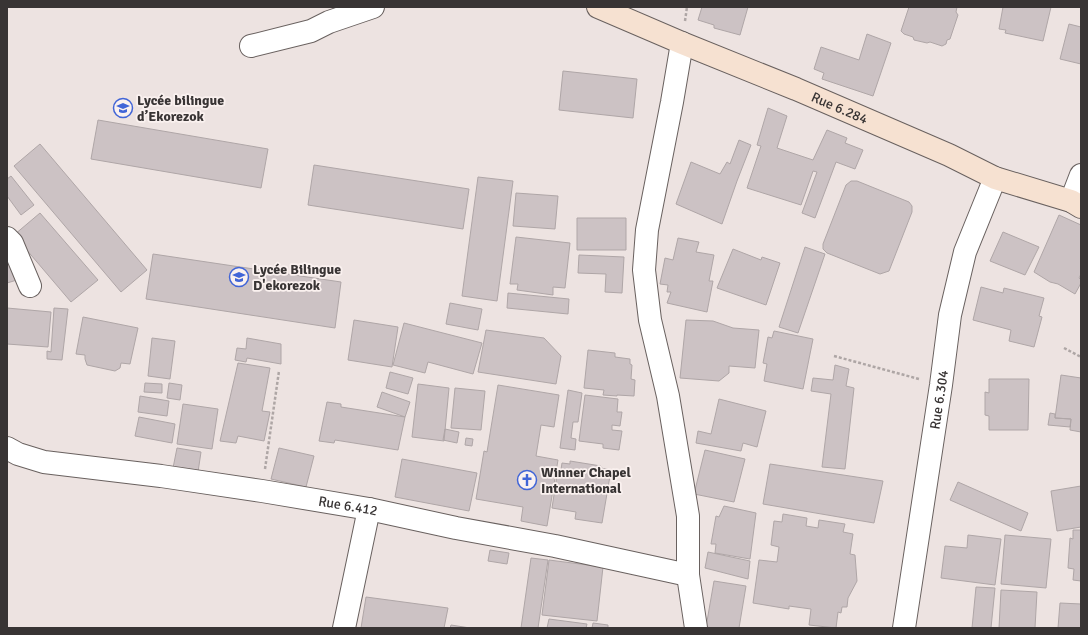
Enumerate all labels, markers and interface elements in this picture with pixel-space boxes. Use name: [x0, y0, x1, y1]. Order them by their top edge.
street label: Rue 6.284: [809, 88, 871, 128]
place label: Lycée bilingue d’Ekorezok: [137, 92, 224, 125]
school or university icon: Lycée bilingue d’Ekorezok: [112, 97, 134, 119]
place label: Lycée Bilingue D'ekorezok: [253, 261, 341, 294]
school or university icon: Lycée Bilingue D'ekorezok: [228, 266, 250, 288]
street label: Rue 6.304: [926, 369, 951, 430]
place label: Winner Chapel International: [541, 464, 632, 497]
church icon: Winner Chapel International: [516, 469, 538, 491]
street label: Rue 6.412: [317, 492, 379, 519]

